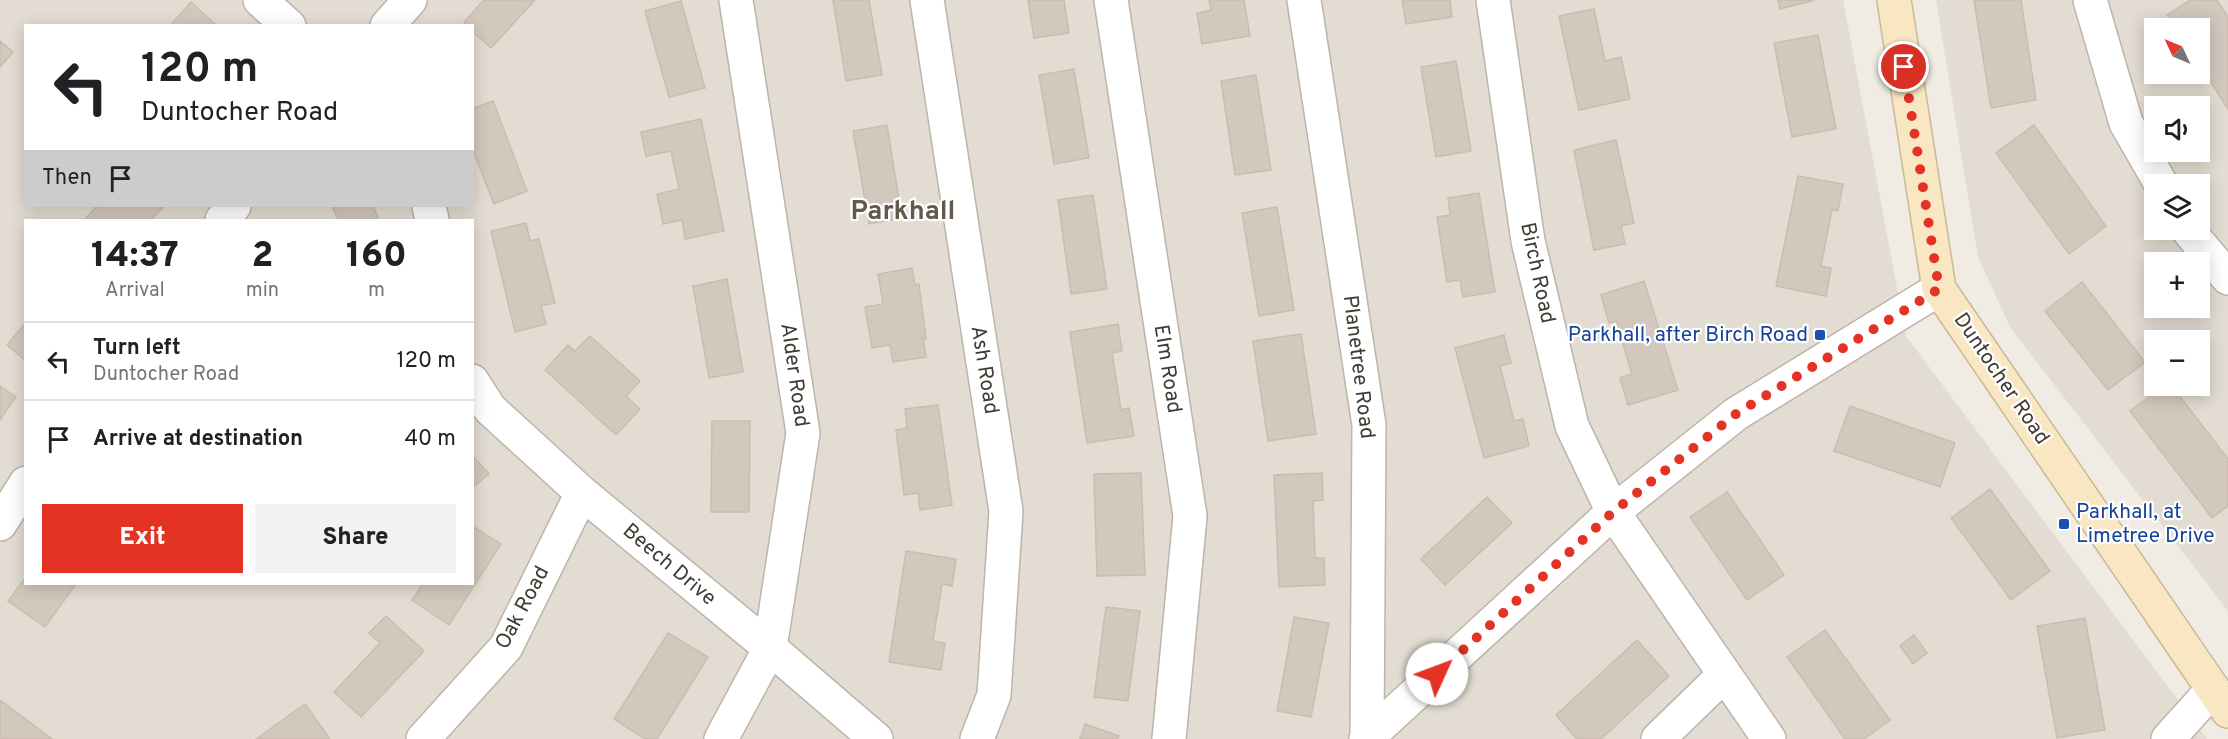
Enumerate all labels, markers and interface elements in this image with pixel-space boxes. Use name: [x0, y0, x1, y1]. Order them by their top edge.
north arrow: [2144, 18, 2210, 84]
map controls: [2144, 18, 2210, 396]
pin: [1878, 41, 1929, 92]
text: 120 m: [141, 44, 258, 97]
icon: left: [42, 48, 120, 126]
icon: arrive: [1887, 50, 1920, 83]
text: Duntocher Road: [141, 96, 338, 130]
button: sound: [2144, 96, 2210, 162]
icon: arrive: [104, 162, 137, 195]
text: Then: [42, 165, 92, 192]
button: layers: [2144, 174, 2210, 240]
district label: Parkhall: [851, 195, 955, 229]
street label: Birch Road: [1513, 220, 1561, 326]
text: 14:37: [91, 234, 179, 280]
text: 2: [251, 234, 273, 280]
text: 160: [346, 234, 407, 280]
button: +: [2144, 252, 2210, 318]
text: Arrival: [105, 278, 165, 304]
text: min: [246, 278, 279, 304]
text: m: [368, 278, 385, 304]
street label: Planetree Road: [1336, 294, 1380, 440]
street label: Duntocher Road: [1947, 308, 2055, 450]
street label: Alder Road: [773, 321, 815, 429]
place label: Parkhall, after Birch Road: [1568, 322, 1808, 349]
street label: Elm Road: [1147, 323, 1187, 415]
street label: Ash Road: [964, 324, 1004, 416]
marker: Parkhall, after Birch Road: [1813, 328, 1827, 342]
button: −: [2144, 330, 2210, 396]
text: Turn left: [93, 335, 181, 362]
icon: left: [42, 345, 75, 378]
text: 120 m: [396, 348, 456, 375]
text: Duntocher Road: [93, 362, 239, 388]
icon: arrive: [42, 423, 75, 456]
text: Arrive at destination: [93, 426, 303, 453]
text: 40 m: [404, 426, 456, 453]
place label: Parkhall, at Limetree Drive: [2076, 499, 2215, 550]
button: Exit: [42, 504, 243, 573]
button: Share: [255, 504, 456, 573]
marker: Parkhall, at Limetree Drive: [2057, 517, 2071, 531]
street label: Beech Drive: [617, 518, 721, 612]
street label: Oak Road: [490, 562, 556, 654]
position arrow: [1405, 642, 1469, 706]

